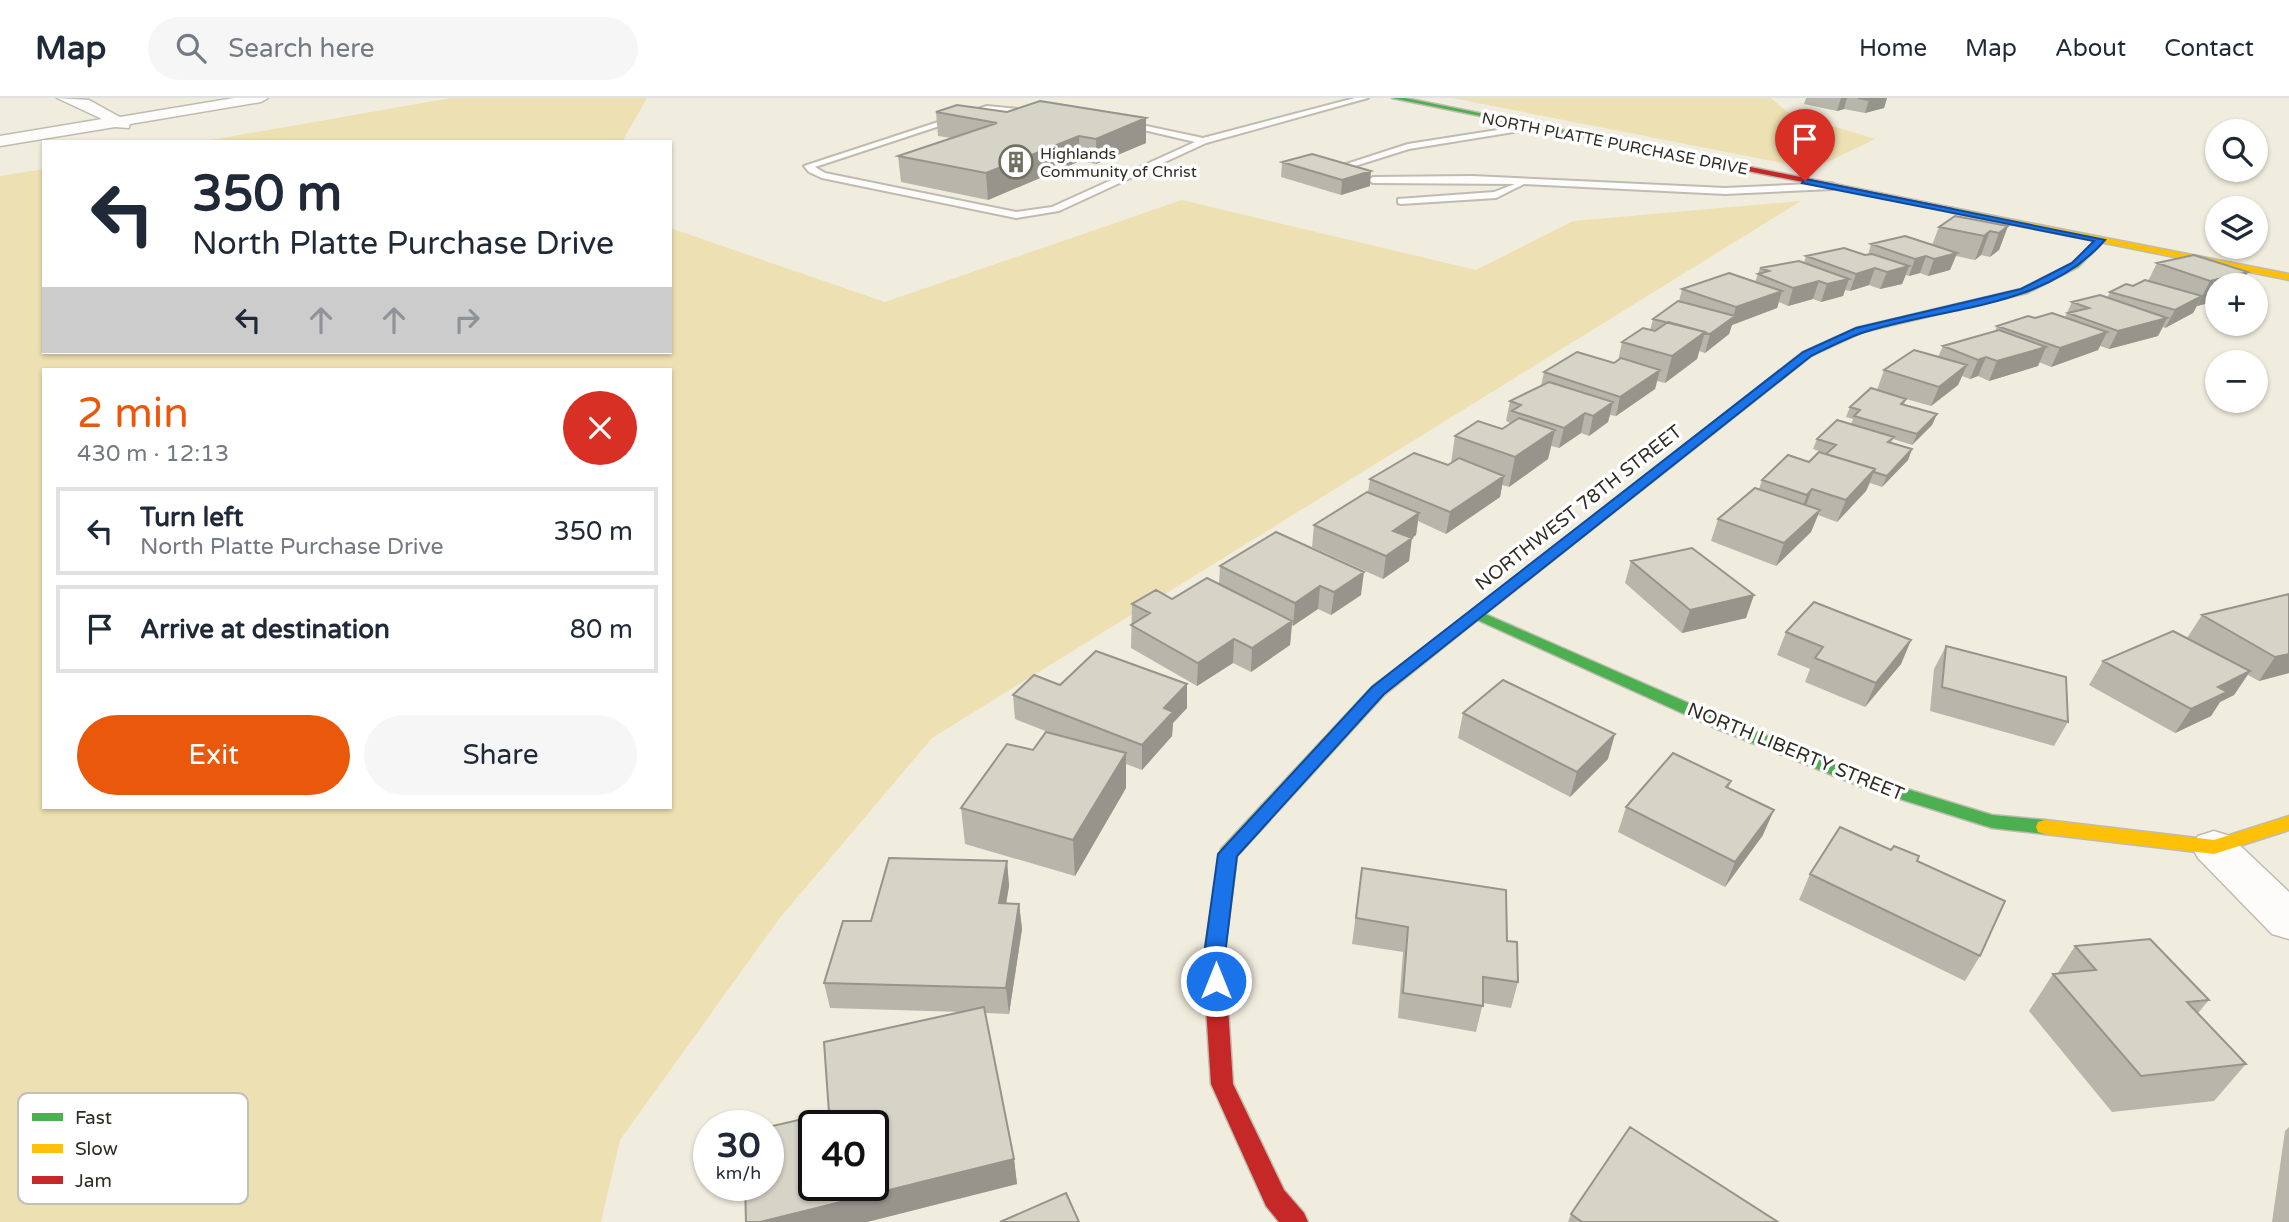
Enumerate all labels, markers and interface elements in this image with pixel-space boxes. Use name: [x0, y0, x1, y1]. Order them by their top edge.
search box: [148, 17, 638, 80]
text: Map: [35, 29, 106, 68]
icon: search: [172, 29, 210, 67]
text: Search here: [228, 33, 374, 64]
text: Home: [1859, 34, 1927, 63]
text: Map: [1965, 34, 2017, 63]
text: About: [2055, 34, 2126, 63]
text: Contact: [2164, 34, 2254, 63]
street label: NORTH PLATTE PURCHASE DRIVE: [1480, 108, 1750, 180]
pin: [1775, 109, 1835, 181]
map controls: [2205, 119, 2268, 413]
button: search: [2205, 119, 2268, 182]
icon: arrive: [1786, 120, 1824, 158]
building icon: Highlands Community of Christ: [997, 143, 1035, 181]
place label: Highlands Community of Christ: [1040, 144, 1197, 182]
text: 350 m: [192, 165, 342, 224]
icon: left: [77, 168, 168, 259]
button: layers: [2205, 196, 2268, 259]
text: North Platte Purchase Drive: [192, 225, 614, 263]
button: +: [2205, 273, 2268, 336]
icon: left: [229, 301, 267, 339]
icon: ahead: [302, 301, 340, 339]
icon: ahead: [375, 301, 413, 339]
icon: right: [448, 301, 486, 339]
button: −: [2205, 350, 2268, 413]
text: 2 min: [77, 388, 189, 439]
button: close: [563, 391, 637, 465]
street label: NORTHWEST 78TH STREET: [1471, 420, 1686, 595]
text: 430 m · 12:13: [77, 440, 229, 468]
text: Turn left: [140, 502, 243, 533]
icon: left: [81, 512, 119, 550]
text: 350 m: [553, 516, 633, 547]
text: North Platte Purchase Drive: [140, 533, 443, 561]
icon: arrive: [81, 610, 119, 648]
text: Arrive at destination: [140, 614, 390, 645]
text: 80 m: [570, 614, 633, 645]
street label: NORTH LIBERTY STREET: [1684, 698, 1908, 806]
button: Exit: [77, 715, 350, 795]
button: Share: [364, 715, 637, 795]
position arrow: [1179, 944, 1253, 1018]
legend: [18, 1093, 248, 1204]
text: Fast: [75, 1107, 112, 1129]
speed limit sign: 40: [798, 1110, 889, 1201]
text: 30: [717, 1125, 760, 1167]
text: Slow: [75, 1138, 118, 1160]
text: km/h: [716, 1162, 761, 1184]
text: Jam: [75, 1170, 112, 1192]

